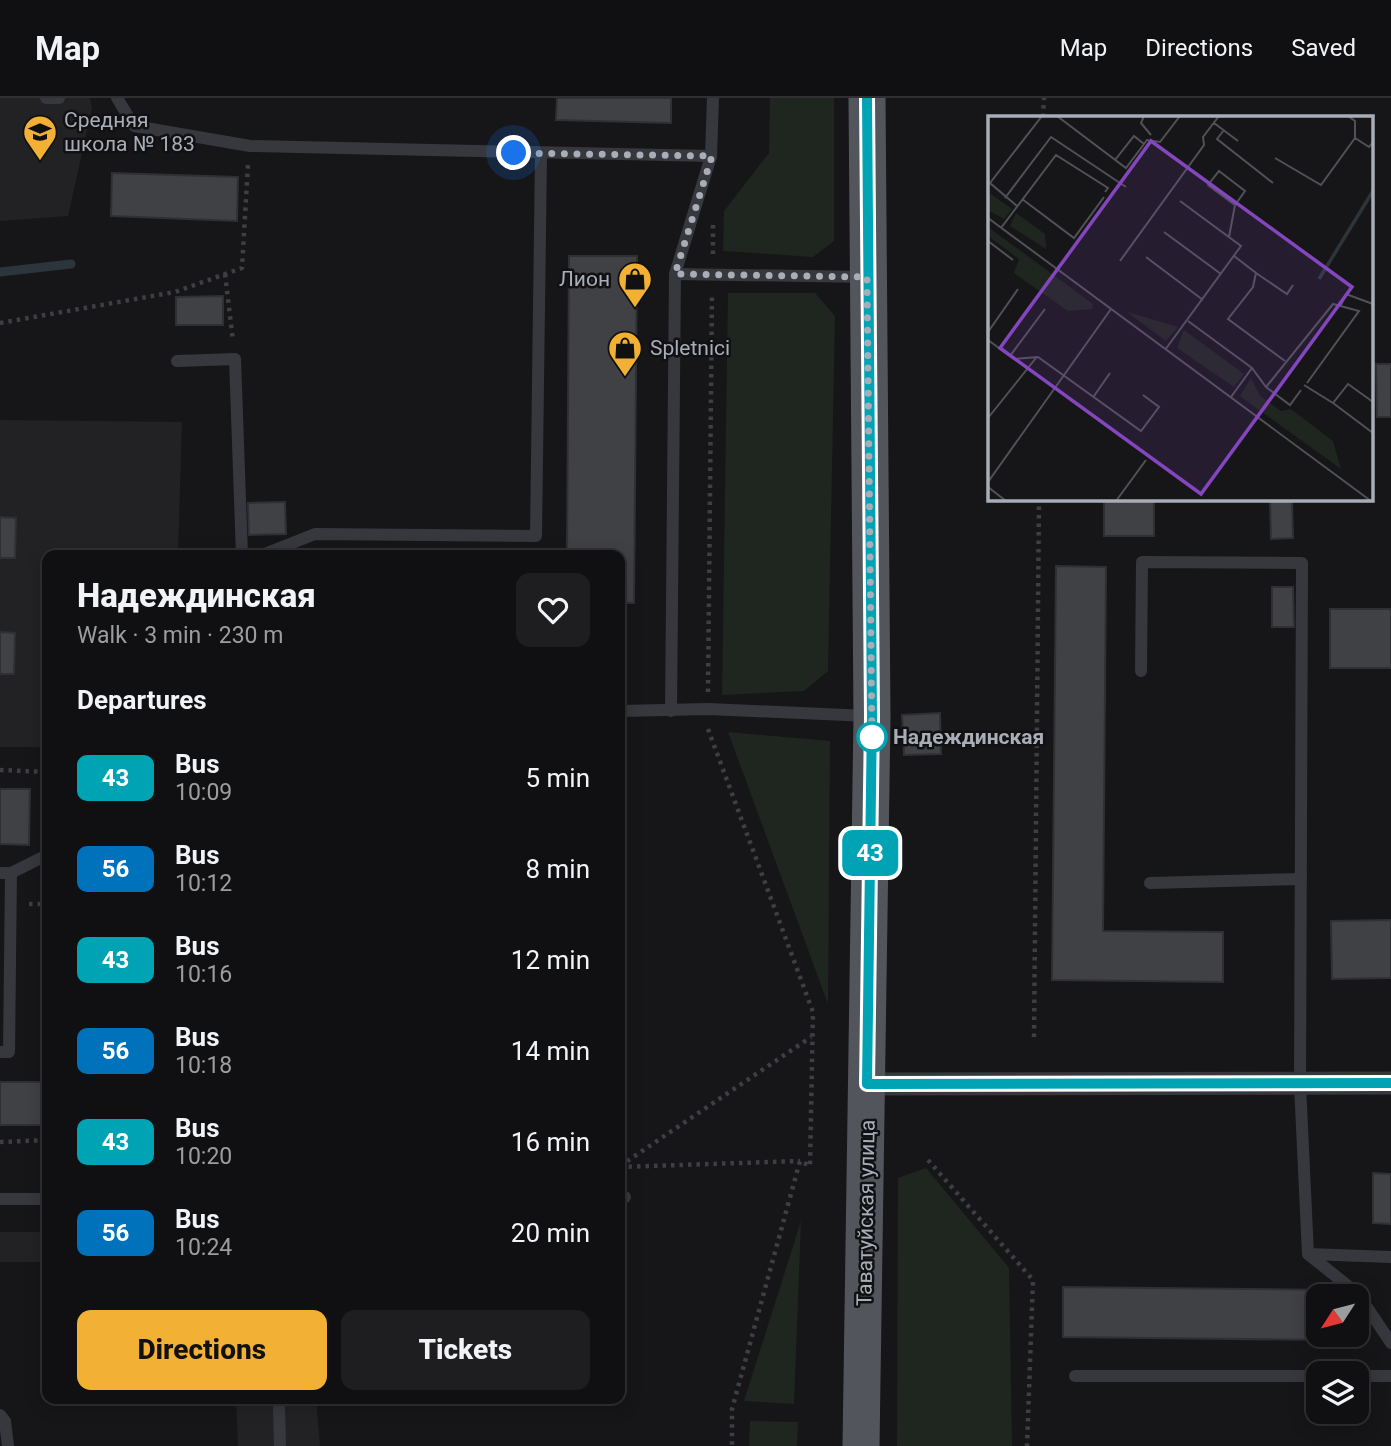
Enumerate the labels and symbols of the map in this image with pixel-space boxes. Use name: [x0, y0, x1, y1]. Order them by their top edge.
place label: Средняя школа № 183: [64, 108, 195, 156]
school or university icon: Средняя школа № 183: [21, 113, 59, 162]
inset map: [988, 116, 1374, 500]
your location: [496, 135, 531, 170]
shop icon: Лион: [616, 260, 654, 309]
place label: Лион: [559, 267, 610, 291]
shop icon: Spletnici: [606, 329, 644, 378]
place label: Spletnici: [650, 336, 730, 360]
marker: Надеждинская: [857, 722, 887, 752]
place label: Надеждинская: [893, 725, 1044, 749]
line badge: 43: [838, 830, 902, 876]
street label: Таватуйская улица: [852, 1120, 880, 1306]
north arrow: [1306, 1284, 1368, 1348]

